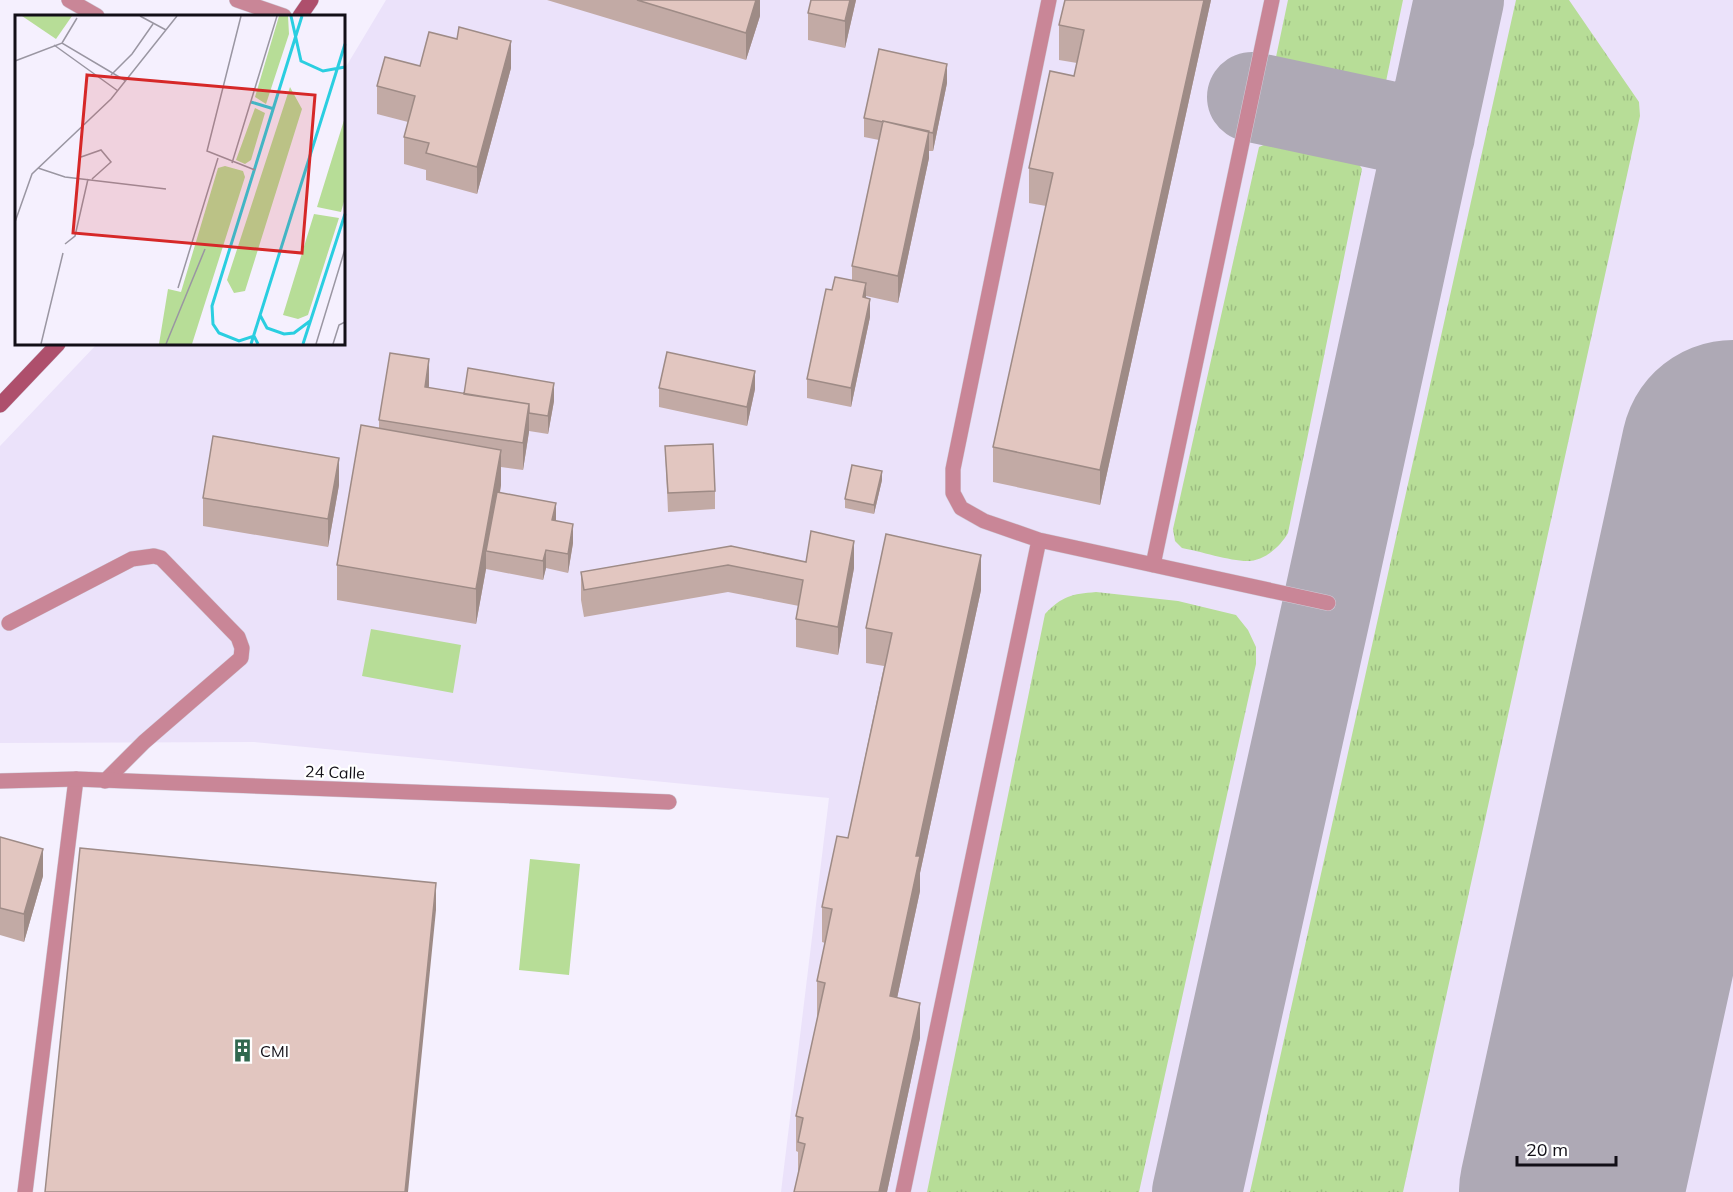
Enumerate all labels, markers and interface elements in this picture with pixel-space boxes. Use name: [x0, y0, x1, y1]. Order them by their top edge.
inset map: [15, 15, 345, 345]
street label: 24 Calle: [305, 761, 365, 783]
building icon: CMI: [229, 1038, 255, 1064]
place label: CMI: [260, 1041, 289, 1061]
scale bar: [1517, 1129, 1616, 1167]
text: 20 m: [1526, 1138, 1568, 1161]

